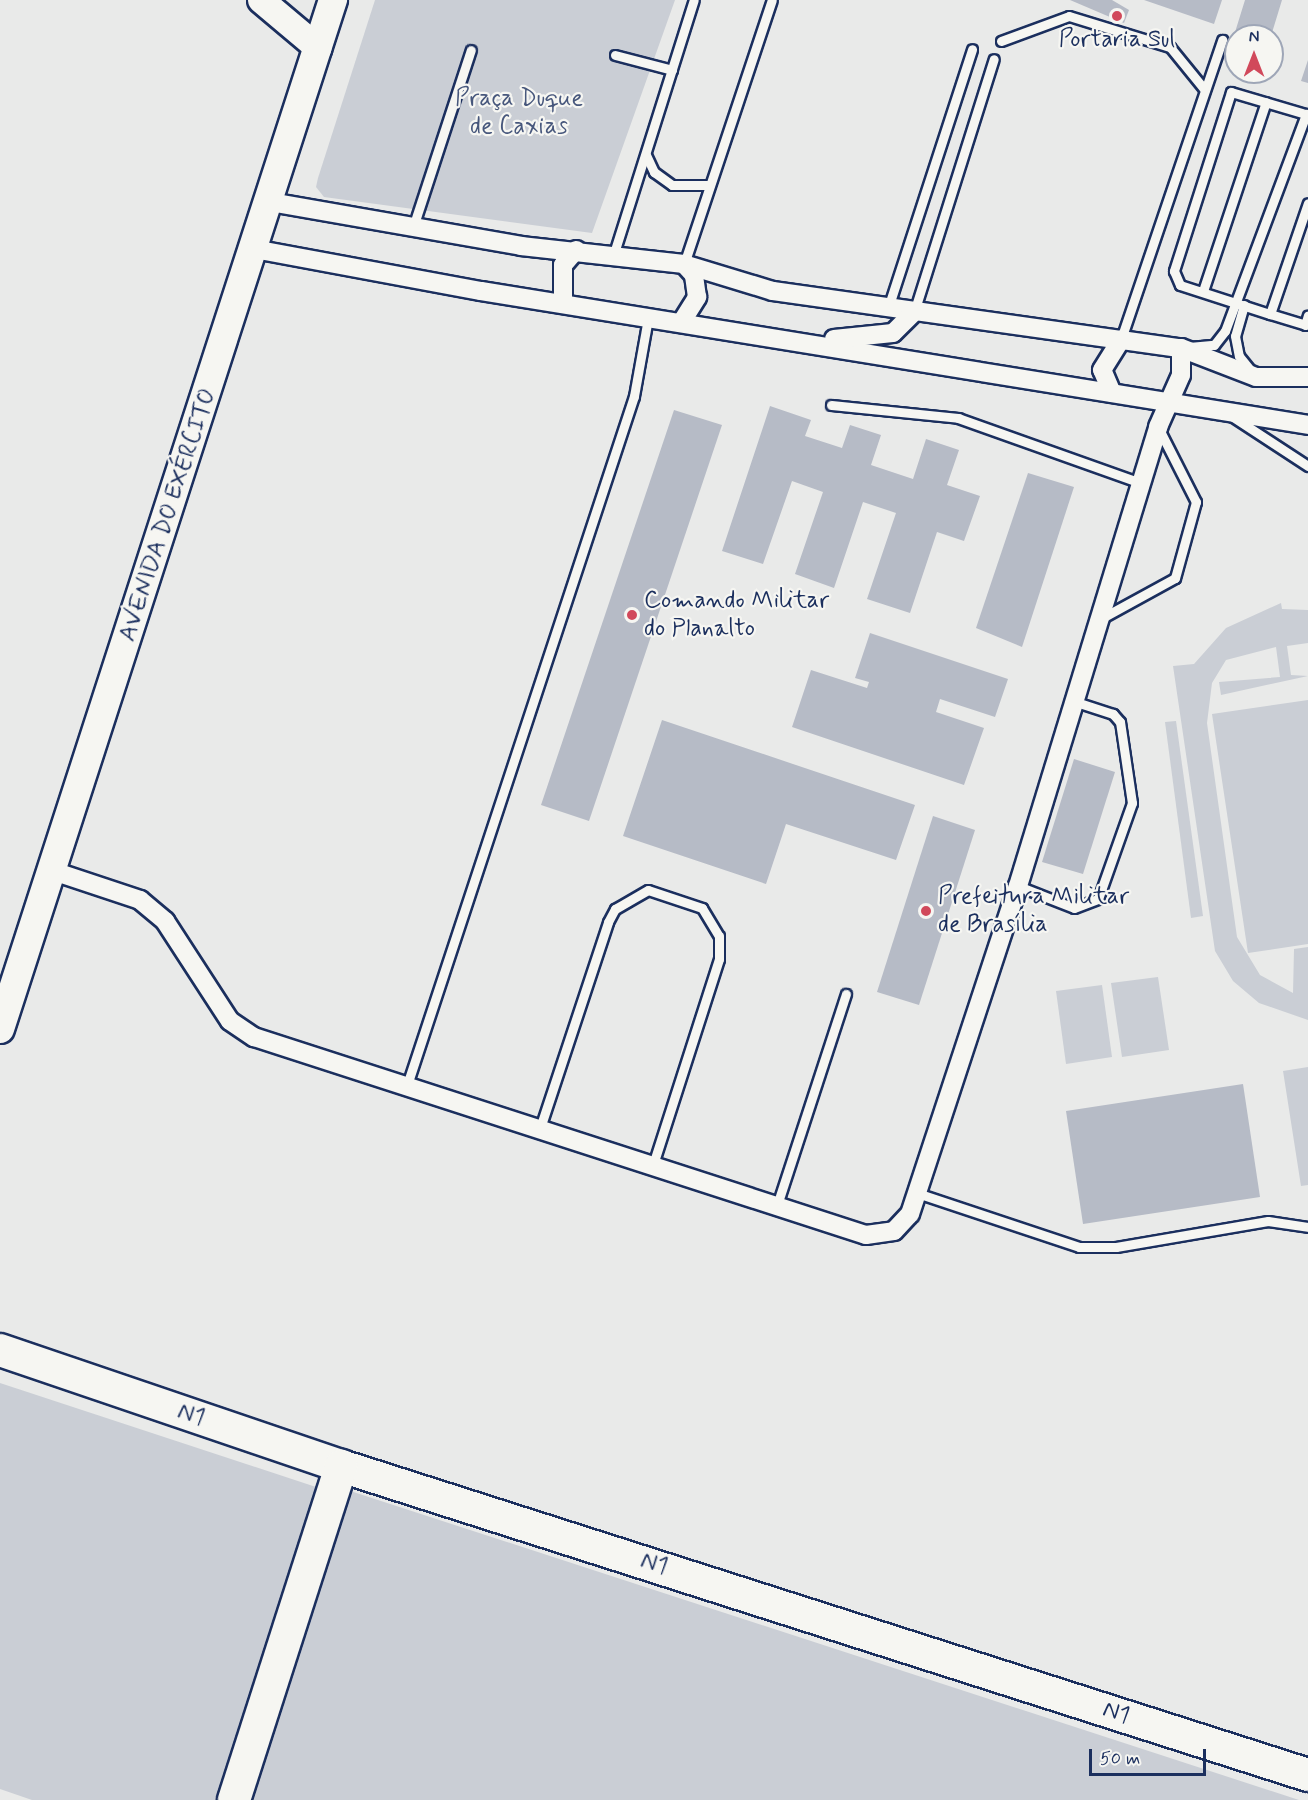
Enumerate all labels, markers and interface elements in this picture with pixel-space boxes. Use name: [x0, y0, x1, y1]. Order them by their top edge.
marker: Portaria Sul: [1110, 9, 1124, 23]
north arrow: [1224, 24, 1284, 84]
place label: Portaria Sul: [1058, 26, 1176, 54]
text: N: [1249, 27, 1259, 48]
park label: Praça Duque de Caxias: [456, 85, 582, 141]
street label: AVENIDA DO EXÉRCITO: [113, 385, 223, 645]
place label: Comando Militar do Planalto: [644, 587, 828, 643]
marker: Comando Militar do Planalto: [625, 608, 639, 622]
place label: Prefeitura Militar de Brasília: [938, 883, 1128, 939]
marker: Prefeitura Militar de Brasília: [919, 904, 933, 918]
street label: N1: [174, 1397, 208, 1433]
street label: N1: [637, 1546, 671, 1582]
street label: N1: [1099, 1695, 1133, 1731]
scale bar: [1092, 1737, 1209, 1775]
text: 50 m: [1100, 1747, 1140, 1771]

